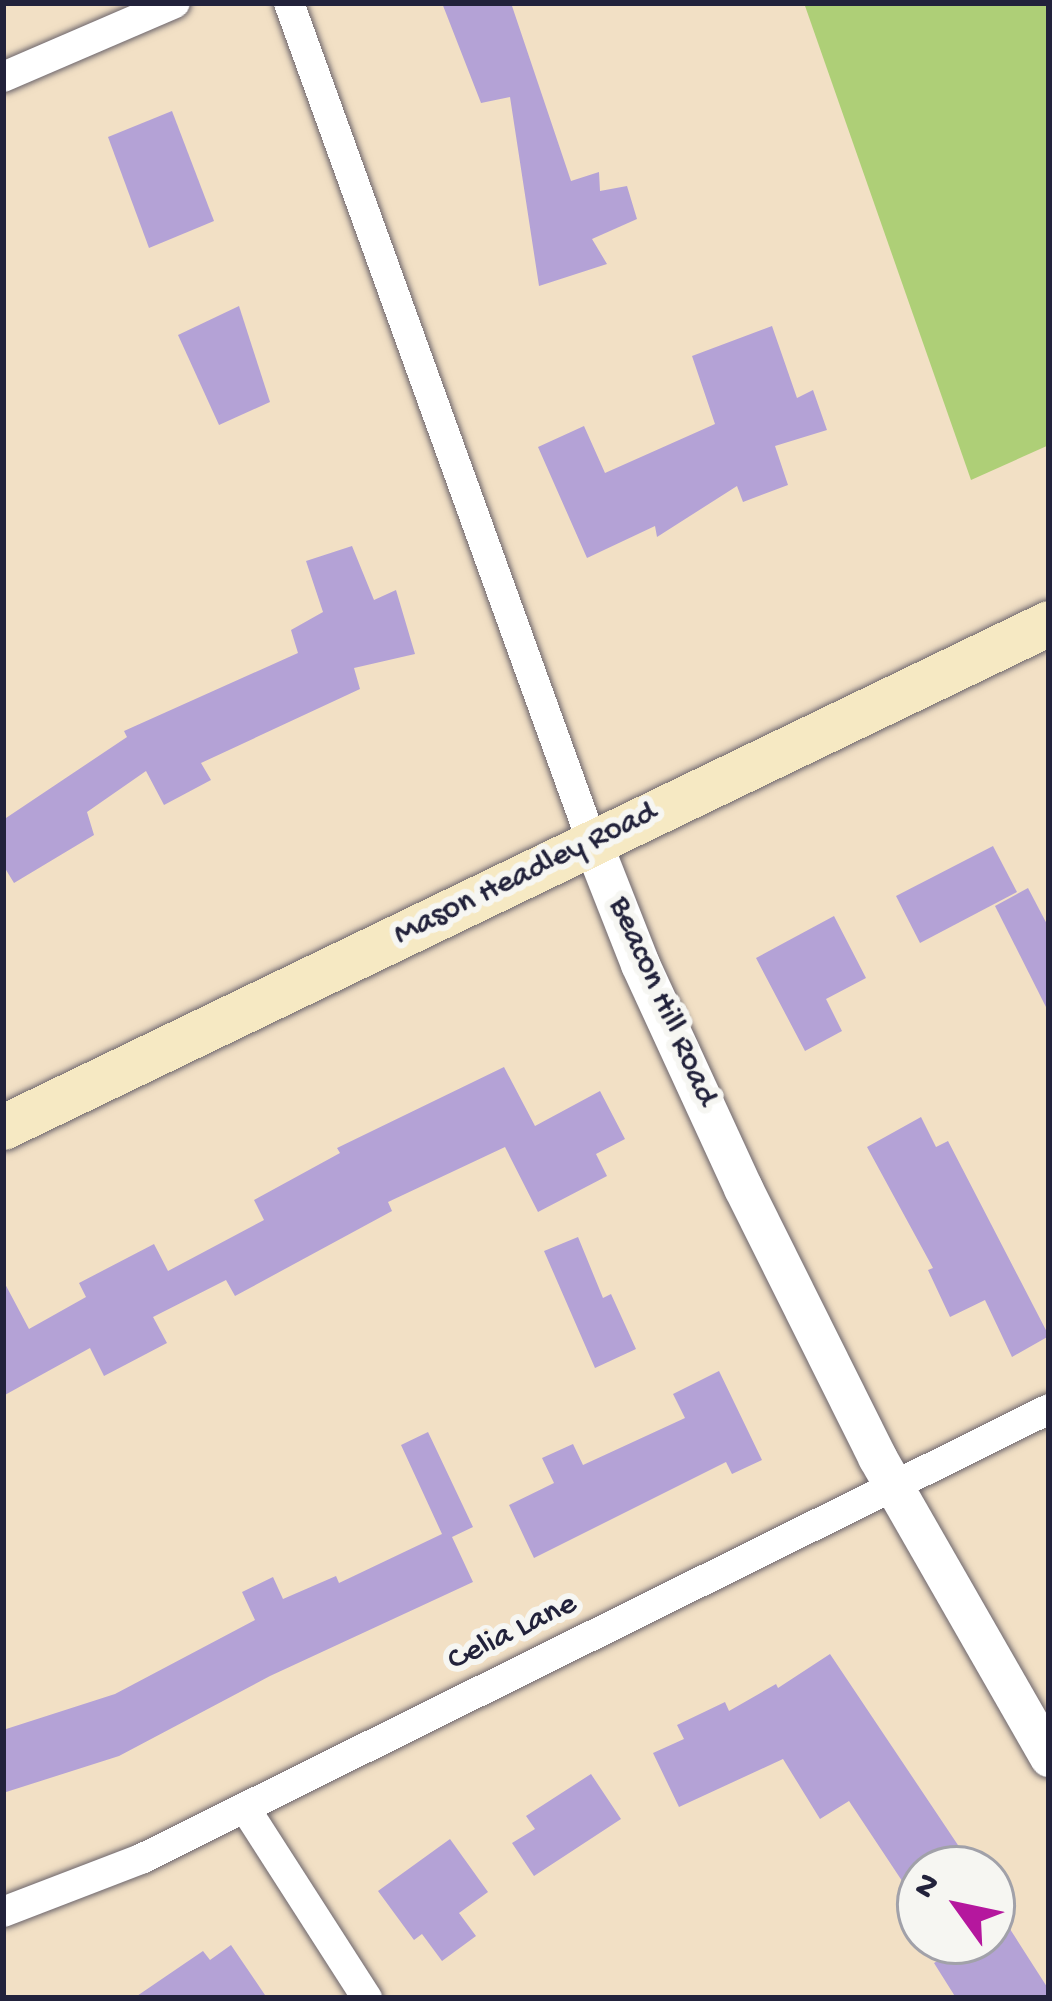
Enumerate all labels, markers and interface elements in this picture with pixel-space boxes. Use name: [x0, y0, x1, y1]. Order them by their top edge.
street label: Mason Headley Road: [388, 794, 664, 956]
street label: Beacon Hill Road: [597, 891, 725, 1113]
street label: Celia Lane: [442, 1586, 584, 1682]
north arrow: [896, 1845, 1016, 1965]
text: N: [907, 1868, 950, 1906]

